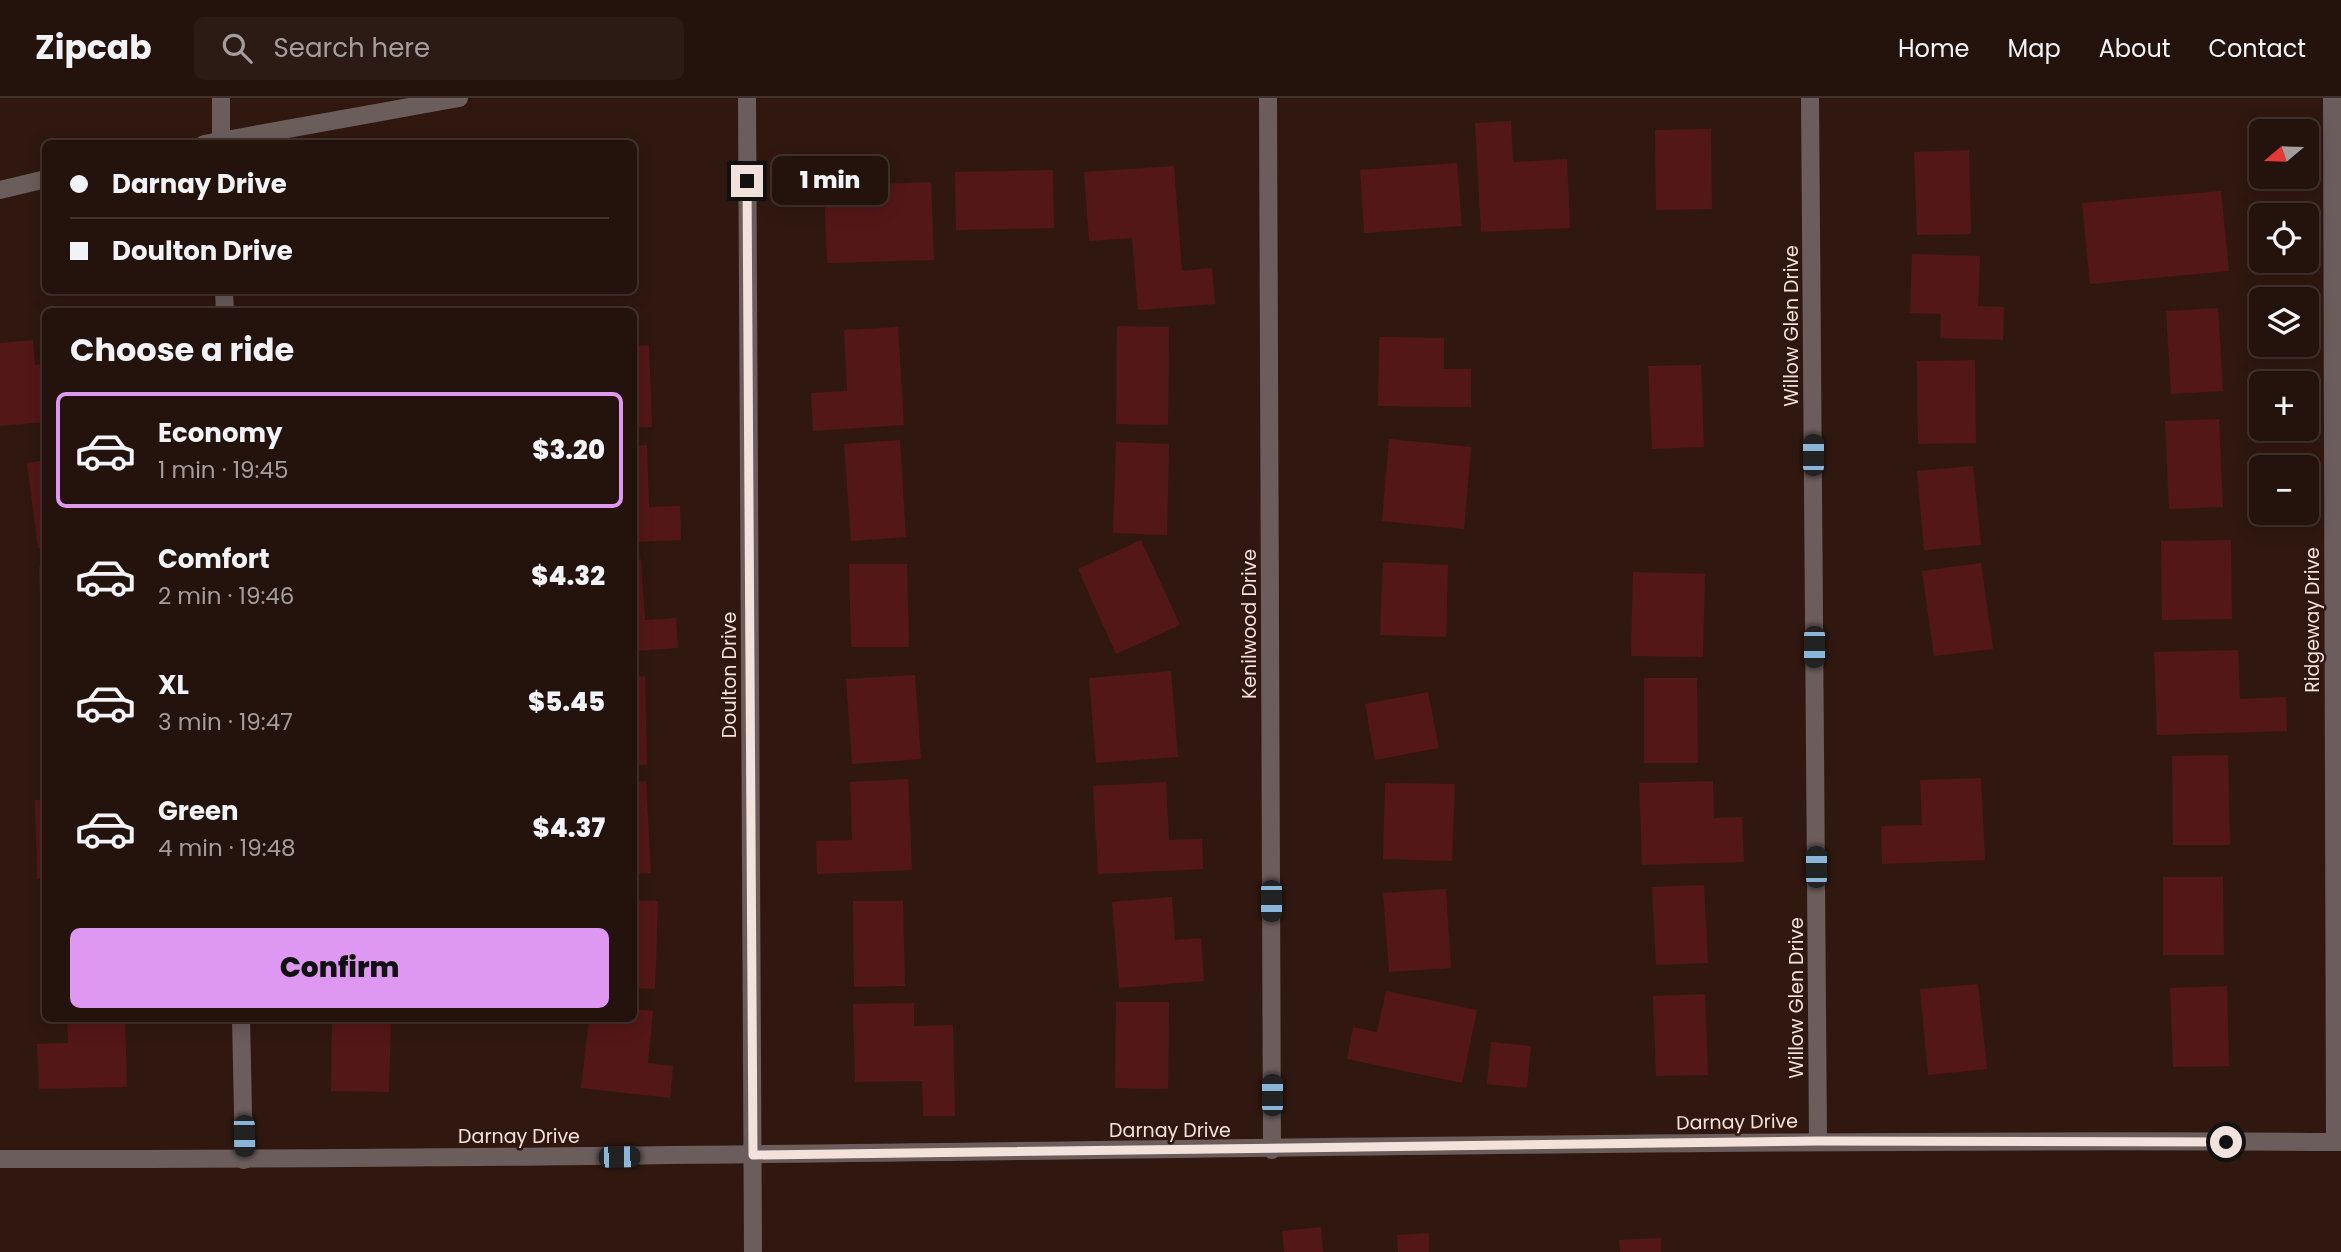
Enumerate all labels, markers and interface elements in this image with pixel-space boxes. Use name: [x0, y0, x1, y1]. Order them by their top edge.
search box: [194, 17, 684, 80]
text: Zipcab: [35, 24, 152, 71]
icon: search: [218, 29, 256, 67]
text: Search here: [274, 30, 430, 66]
text: Home: [1898, 32, 1970, 65]
text: Map: [2008, 32, 2061, 65]
text: About: [2099, 32, 2170, 65]
text: Contact: [2208, 32, 2306, 65]
north arrow: [2249, 119, 2319, 189]
map controls: [2249, 119, 2319, 525]
callout: 1 min: [772, 156, 887, 206]
text: 1 min: [800, 164, 860, 196]
route end: [731, 165, 763, 197]
text: Darnay Drive: [112, 166, 287, 202]
button: locate: [2249, 203, 2319, 273]
text: Doulton Drive: [112, 233, 293, 269]
street label: Willow Glen Drive: [1778, 245, 1805, 407]
button: layers: [2249, 287, 2319, 357]
text: Choose a ride: [70, 327, 294, 372]
button: +: [2249, 371, 2319, 441]
text: Economy: [158, 415, 282, 451]
icon: car: [74, 419, 137, 482]
text: $3.20: [532, 432, 605, 468]
car: [1803, 434, 1824, 476]
text: 1 min · 19:45: [158, 454, 288, 486]
button: −: [2249, 455, 2319, 525]
text: Comfort: [158, 541, 270, 577]
icon: car: [74, 545, 137, 608]
street label: Ridgeway Drive: [2299, 547, 2326, 693]
street label: Kenilwood Drive: [1236, 549, 1263, 699]
text: $4.32: [531, 558, 605, 594]
text: 2 min · 19:46: [158, 580, 294, 612]
street label: Doulton Drive: [716, 612, 743, 738]
car: [1804, 626, 1825, 668]
text: XL: [158, 667, 189, 703]
icon: car: [74, 671, 137, 734]
text: $5.45: [528, 684, 605, 720]
text: 3 min · 19:47: [158, 706, 293, 738]
text: Green: [158, 793, 239, 829]
icon: car: [74, 797, 137, 860]
text: $4.37: [533, 810, 605, 846]
text: 4 min · 19:48: [158, 832, 296, 864]
car: [1806, 846, 1827, 888]
car: [1261, 880, 1282, 922]
street label: Willow Glen Drive: [1783, 917, 1810, 1079]
button: Confirm: [70, 928, 609, 1008]
car: [1262, 1074, 1283, 1116]
street label: Darnay Drive: [1676, 1107, 1798, 1137]
car: [234, 1115, 255, 1157]
street label: Darnay Drive: [1109, 1117, 1231, 1144]
street label: Darnay Drive: [458, 1123, 580, 1150]
route start: [2210, 1126, 2242, 1158]
car: [598, 1146, 641, 1168]

